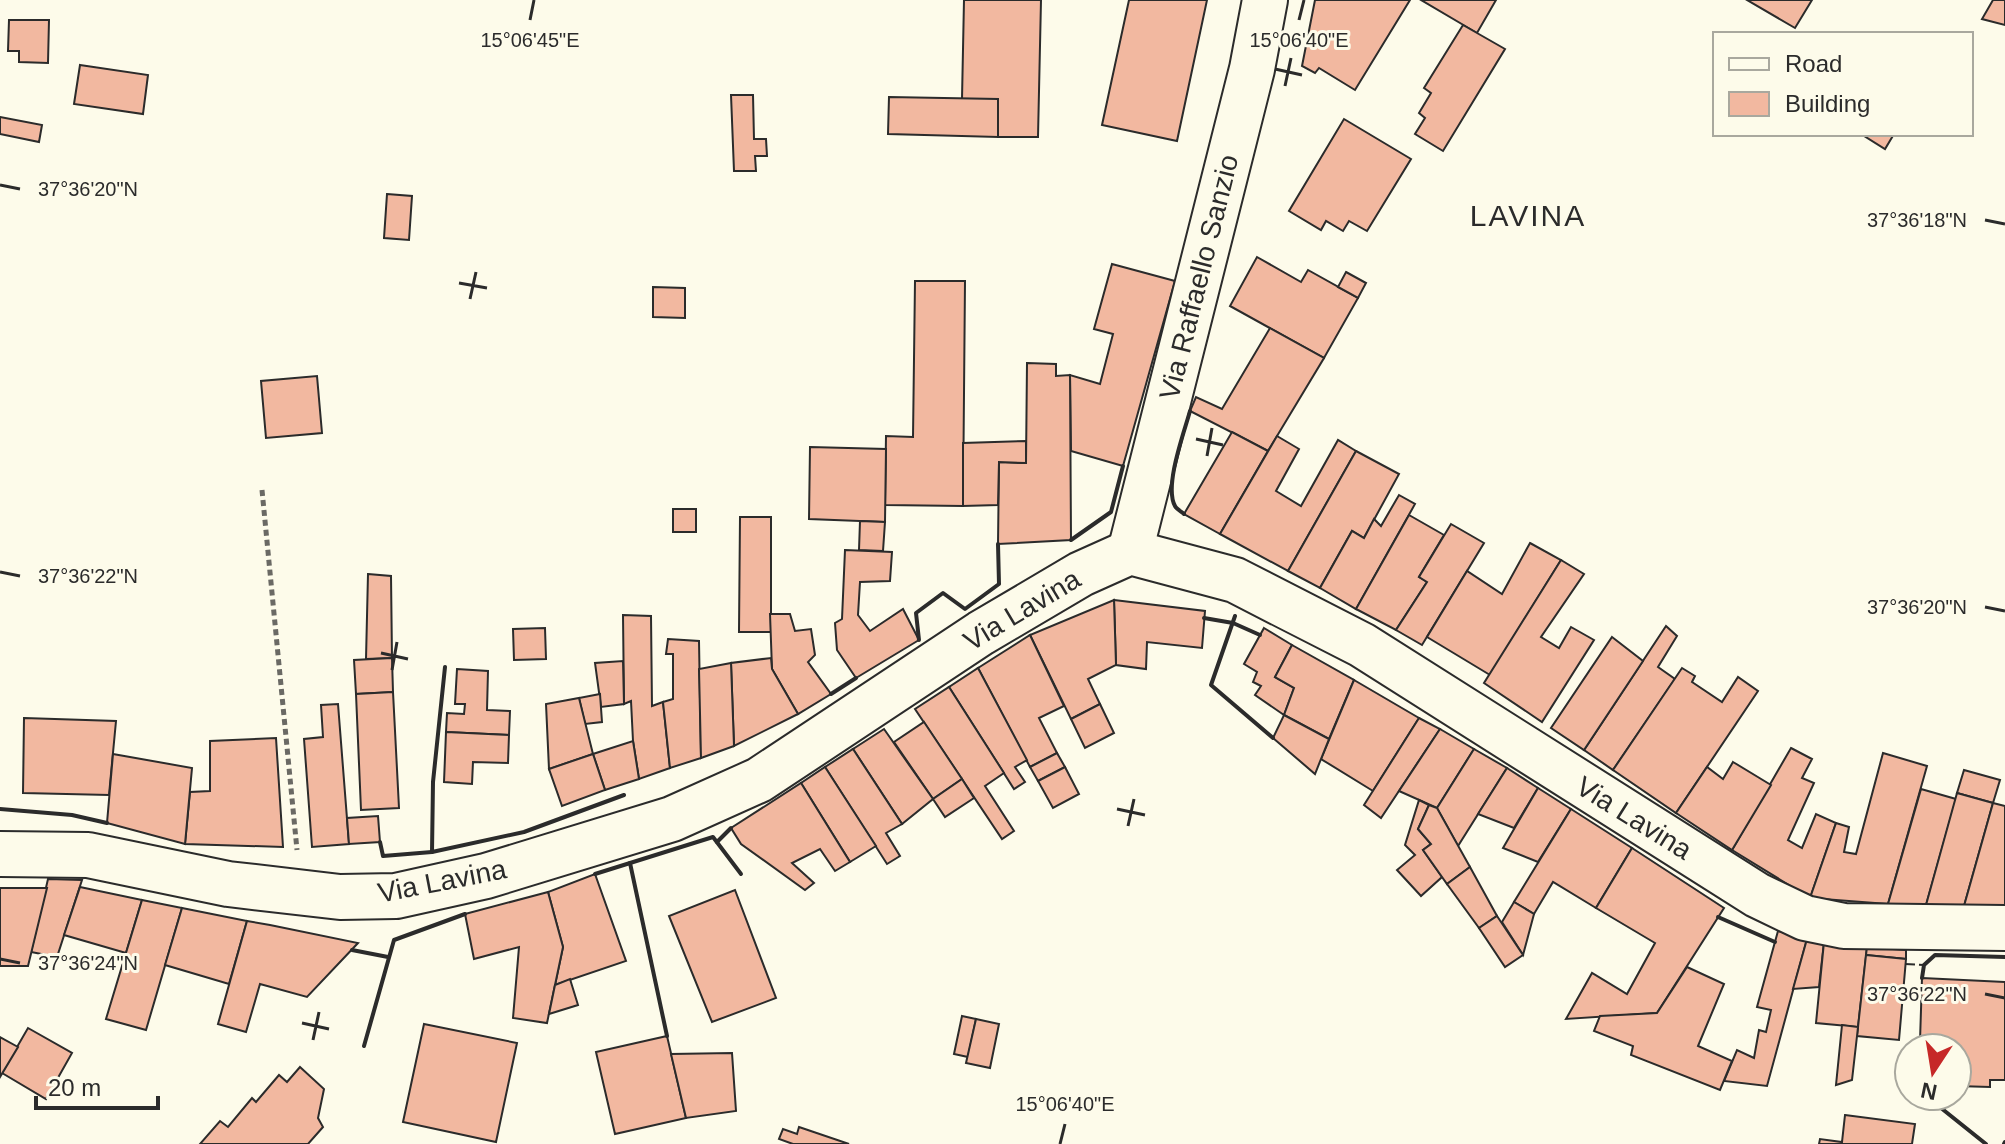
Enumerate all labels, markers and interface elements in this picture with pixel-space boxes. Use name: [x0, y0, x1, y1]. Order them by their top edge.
text: 15°06'45"E: [481, 29, 580, 51]
text: 15°06'40"E: [1250, 29, 1349, 51]
legend: [1713, 32, 1973, 136]
text: Road: [1785, 50, 1842, 77]
text: Building: [1785, 90, 1870, 117]
street label: Via Raffaello Sanzio: [1154, 151, 1244, 403]
text: 37°36'20"N: [38, 178, 138, 200]
district label: LAVINA: [1470, 199, 1586, 232]
text: 37°36'18"N: [1867, 209, 1967, 231]
street label: Via Lavina: [958, 563, 1086, 657]
text: 37°36'22"N: [38, 565, 138, 587]
text: 37°36'20"N: [1867, 596, 1967, 618]
street label: Via Lavina: [1571, 770, 1698, 866]
street label: Via Lavina: [375, 853, 509, 909]
text: 37°36'24"N: [38, 952, 138, 974]
text: 37°36'22"N: [1867, 983, 1967, 1005]
north arrow: [1893, 1032, 1973, 1112]
scale bar: [36, 1060, 158, 1110]
text: 20 m: [48, 1074, 101, 1101]
text: N: [1919, 1077, 1939, 1105]
text: 15°06'40"E: [1016, 1093, 1115, 1115]

